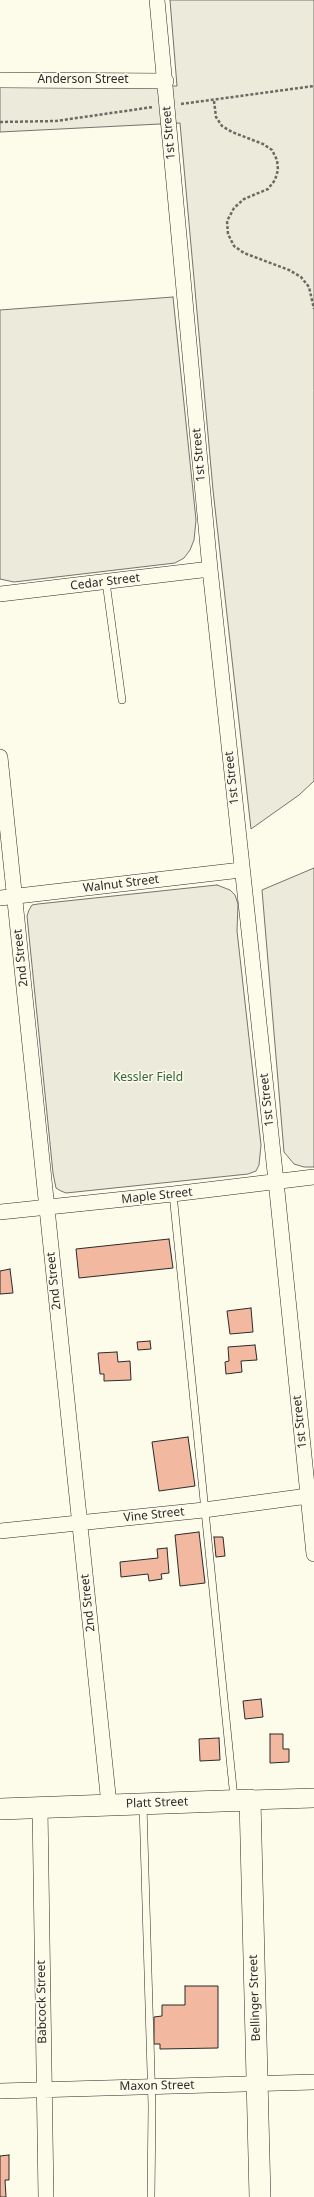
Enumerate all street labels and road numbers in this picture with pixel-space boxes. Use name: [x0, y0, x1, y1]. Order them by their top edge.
street label: Anderson Street: [37, 73, 129, 87]
street label: 1st Street: [159, 106, 179, 160]
street label: 1st Street: [189, 428, 209, 482]
street label: Cedar Street: [69, 571, 141, 593]
street label: 1st Street: [222, 751, 242, 805]
street label: Walnut Street: [82, 872, 160, 896]
street label: 2nd Street: [11, 928, 31, 988]
street label: 1st Street: [257, 1073, 277, 1127]
street label: Maple Street: [121, 1185, 193, 1207]
street label: 2nd Street: [44, 1251, 64, 1311]
street label: 1st Street: [290, 1395, 310, 1449]
street label: Vine Street: [123, 1505, 185, 1525]
street label: 2nd Street: [78, 1573, 98, 1633]
street label: Platt Street: [126, 1795, 188, 1811]
street label: Bellinger Street: [246, 1954, 264, 2042]
street label: Babcock Street: [34, 1960, 50, 2044]
street label: Maxon Street: [119, 2078, 195, 2094]

